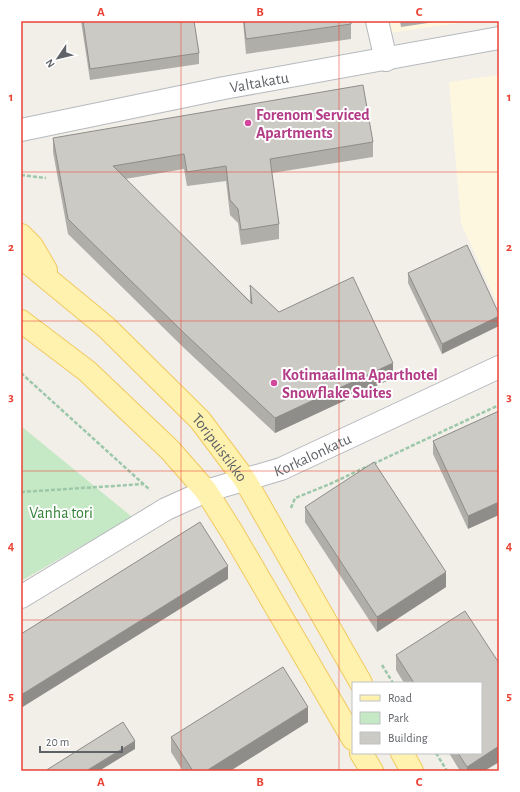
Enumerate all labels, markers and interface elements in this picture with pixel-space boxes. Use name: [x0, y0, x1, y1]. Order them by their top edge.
text: A: [97, 6, 105, 19]
text: B: [256, 6, 264, 19]
text: C: [416, 6, 423, 19]
north arrow: [38, 38, 78, 78]
text: N: [44, 57, 57, 70]
street label: Valtakatu: [228, 69, 290, 96]
text: 1: [9, 91, 13, 104]
text: 1: [507, 91, 511, 104]
place label: Forenom Serviced Apartments: [256, 107, 370, 141]
marker: Forenom Serviced Apartments: [243, 118, 253, 128]
text: 2: [8, 241, 14, 254]
text: 2: [506, 241, 512, 254]
place label: Kotimaailma Aparthotel Snowflake Suites: [282, 367, 438, 401]
marker: Kotimaailma Aparthotel Snowflake Suites: [269, 378, 279, 388]
text: 3: [8, 391, 14, 404]
text: 3: [506, 391, 512, 404]
street label: Toripuistikko: [189, 410, 250, 485]
street label: Korkalonkatu: [272, 430, 354, 480]
park label: Vanha tori: [29, 505, 93, 521]
text: 4: [8, 540, 15, 553]
text: 4: [506, 540, 513, 553]
legend: [352, 682, 482, 754]
text: 5: [8, 690, 14, 703]
text: 5: [506, 690, 512, 703]
text: Road: [388, 692, 412, 704]
text: Park: [388, 712, 409, 724]
scale bar: [40, 728, 122, 754]
text: Building: [388, 732, 428, 744]
text: 20 m: [46, 736, 69, 748]
text: A: [97, 776, 105, 789]
text: B: [256, 776, 264, 789]
text: C: [416, 776, 423, 789]

